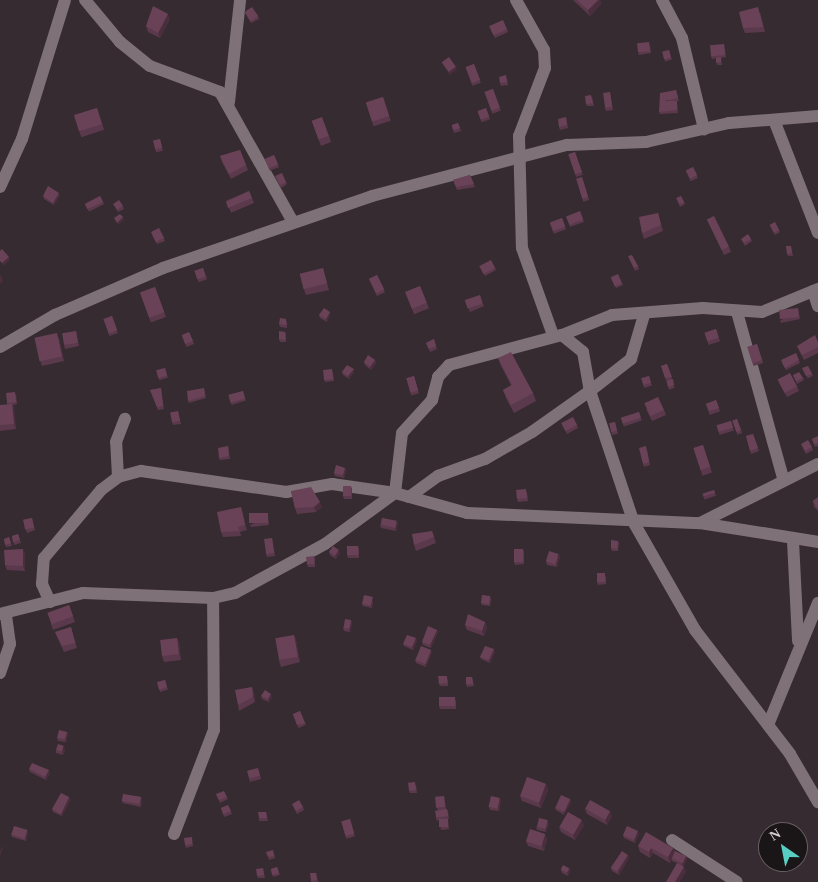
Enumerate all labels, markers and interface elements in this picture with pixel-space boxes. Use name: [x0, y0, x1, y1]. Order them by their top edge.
north arrow: [758, 822, 808, 872]
text: N: [767, 826, 783, 844]

